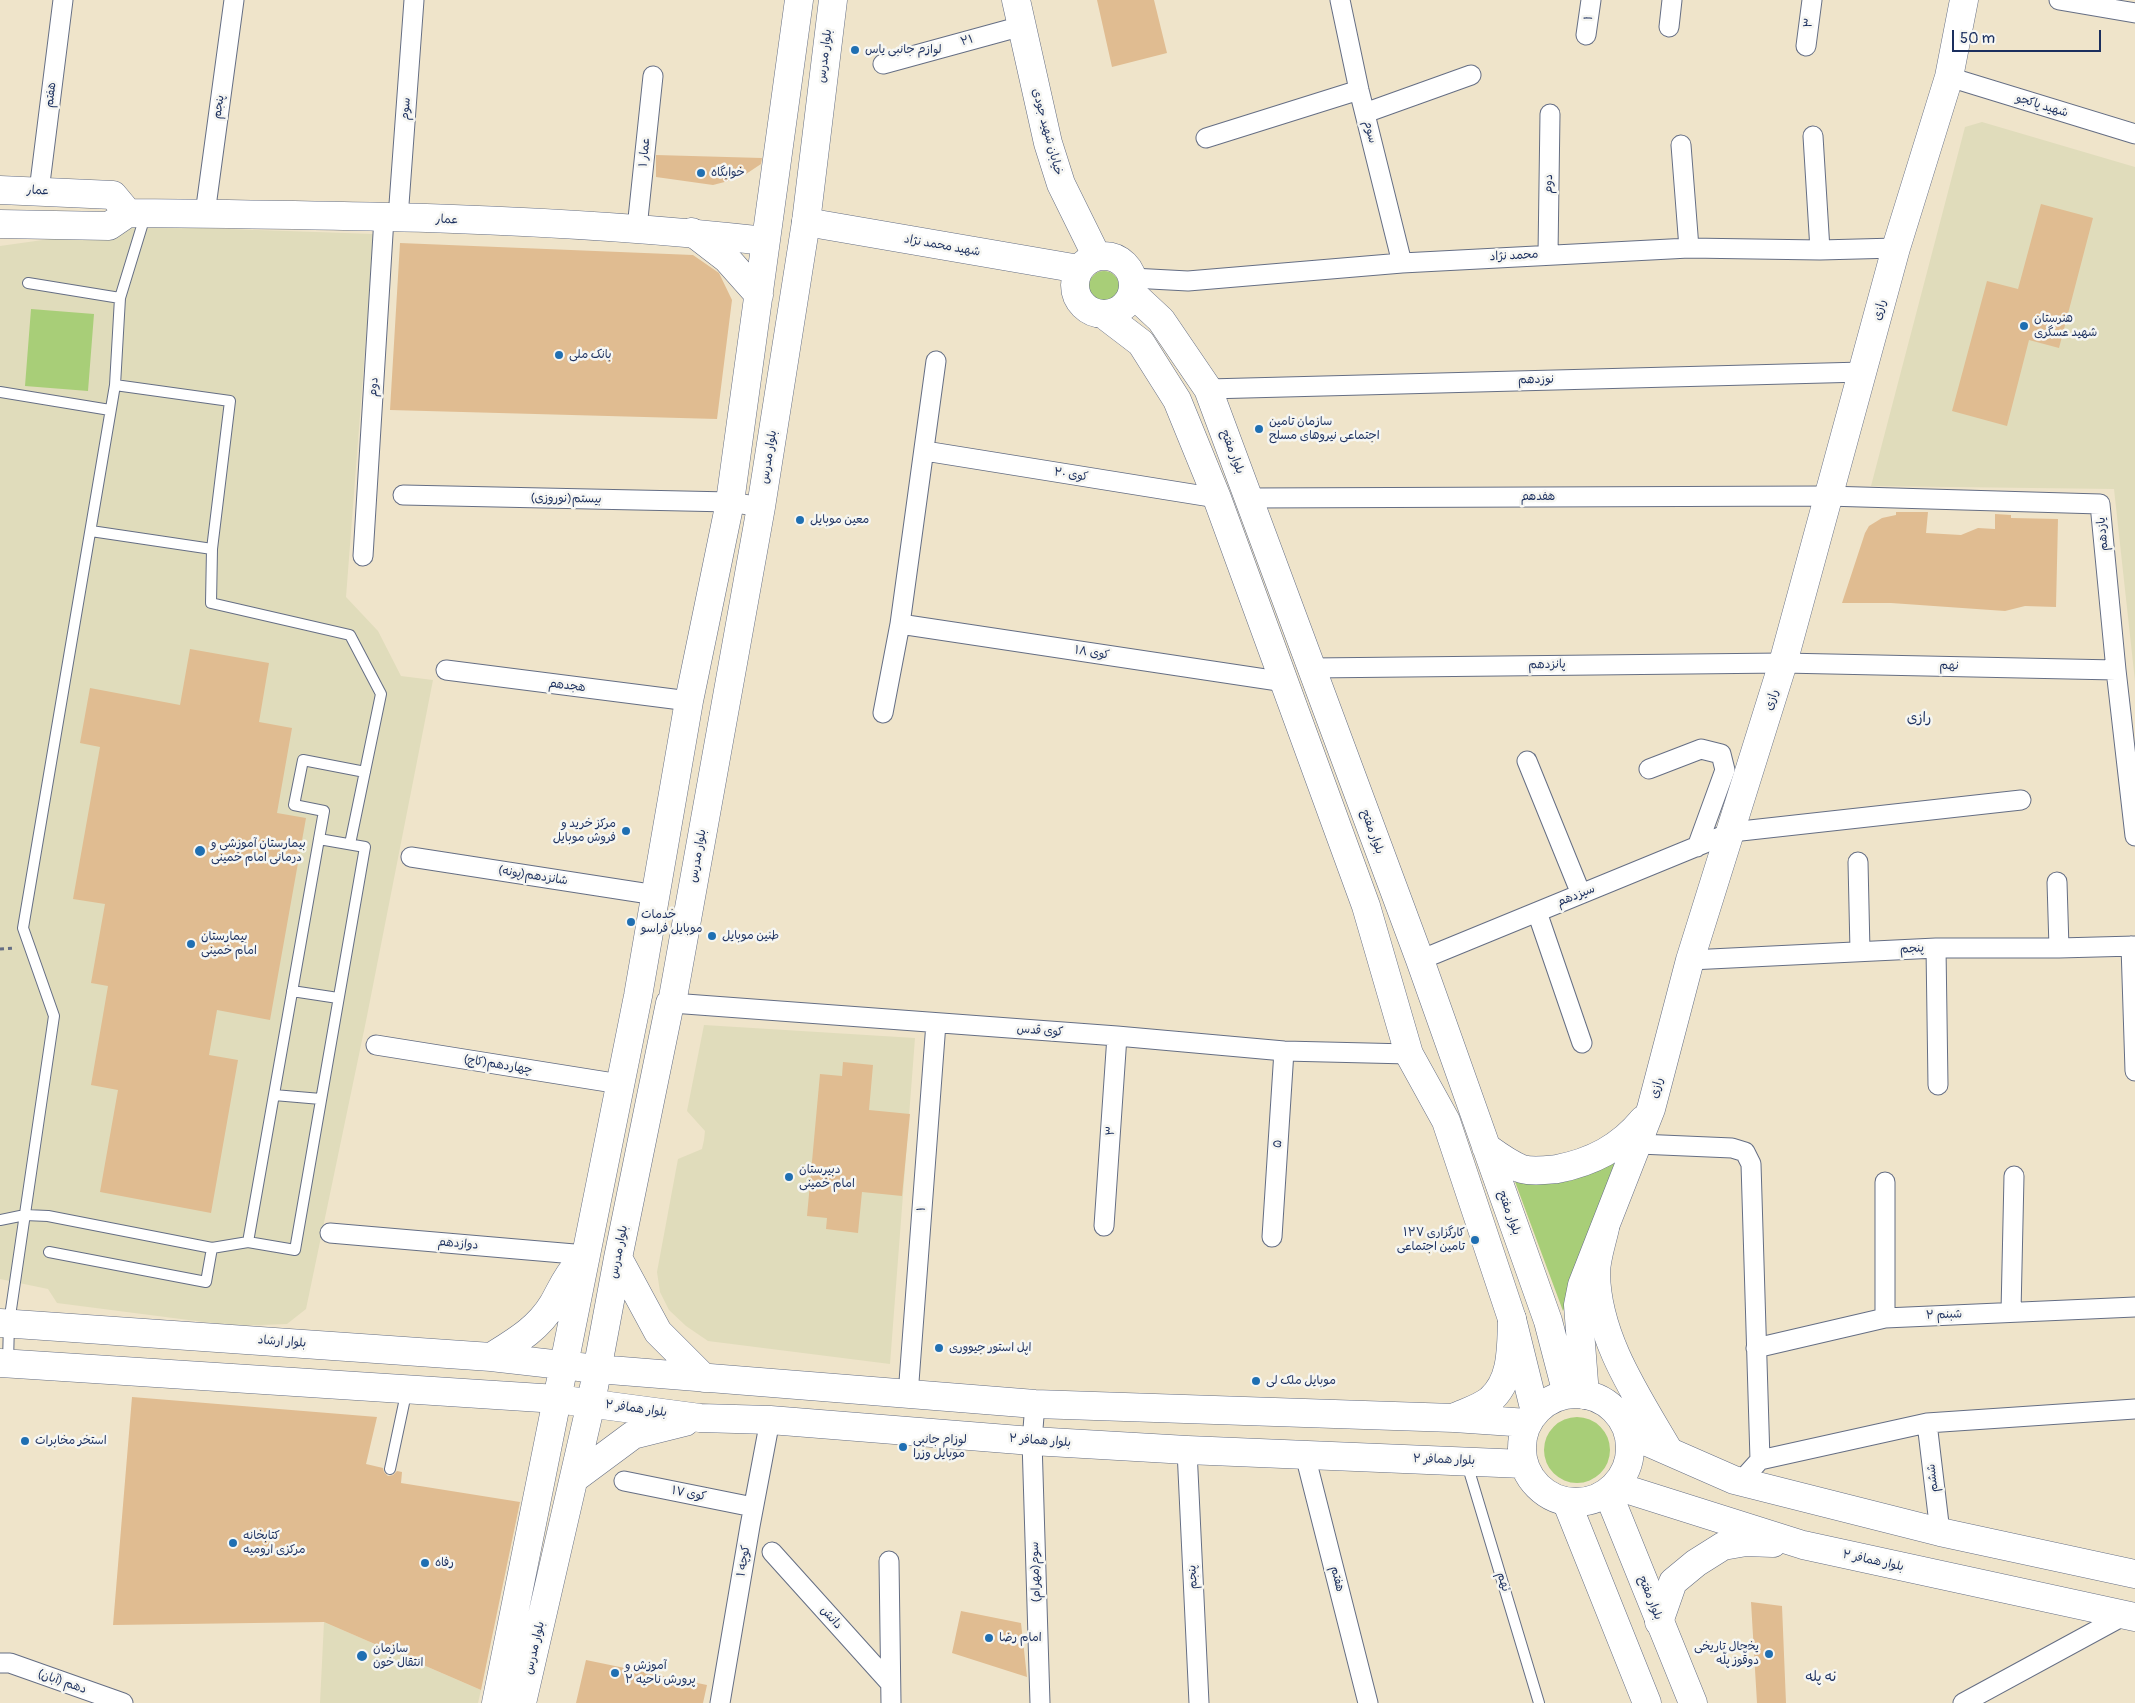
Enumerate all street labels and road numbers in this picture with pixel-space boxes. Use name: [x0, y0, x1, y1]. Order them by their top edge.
street label: ۱: [1582, 15, 1596, 21]
street label: ۳: [1801, 17, 1817, 29]
street label: بلوار مدرس: [815, 28, 835, 84]
street label: ۲۱: [959, 32, 975, 50]
street label: هفتم: [42, 81, 60, 109]
street label: خیابان شهید جودی: [1028, 87, 1066, 177]
street label: شهید پاکجو: [2014, 91, 2070, 121]
street label: پنجم: [210, 94, 228, 120]
street label: سوم: [398, 97, 414, 121]
street label: سوم: [1360, 119, 1380, 145]
street label: عمار ۱: [636, 136, 654, 168]
street label: دوم: [1542, 174, 1556, 194]
street label: عمار: [26, 183, 50, 199]
street label: عمار: [435, 212, 459, 228]
street label: شهید محمد نژاد: [903, 232, 981, 260]
street label: محمد نژاد: [1489, 248, 1539, 264]
street label: رازی: [1870, 298, 1890, 322]
street label: نوزدهم: [1518, 372, 1554, 388]
street label: دوم: [366, 377, 382, 397]
street label: بلوار مفتح: [1217, 428, 1247, 476]
street label: بلوار مدرس: [758, 429, 780, 485]
street label: کوی ۲۰: [1053, 465, 1089, 485]
street label: هفدهم: [1521, 490, 1555, 504]
street label: بیستم(نوروزی): [530, 491, 602, 507]
street label: یازدهم: [2094, 516, 2112, 552]
street label: کوی ۱۸: [1074, 643, 1110, 663]
street label: پانزدهم: [1528, 657, 1566, 673]
street label: نهم: [1939, 659, 1959, 673]
street label: هجدهم: [548, 677, 586, 695]
street label: رازی: [1762, 688, 1782, 712]
street label: بلوار مفتح: [1357, 808, 1387, 856]
street label: بلوار مدرس: [686, 828, 710, 884]
street label: شانزدهم(پونه): [497, 863, 569, 889]
street label: سیزدهم: [1555, 882, 1597, 910]
street label: پنجم: [1900, 941, 1924, 957]
street label: کوی قدس: [1016, 1022, 1064, 1040]
street label: چهاردهم(کاج): [463, 1052, 533, 1078]
street label: رازی: [1647, 1076, 1667, 1100]
street label: ۳: [1103, 1126, 1119, 1136]
street label: ۵: [1271, 1139, 1285, 1149]
street label: بلوار مفتح: [1494, 1189, 1524, 1237]
street label: ۱: [915, 1206, 929, 1212]
street label: بلوار مدرس: [607, 1224, 631, 1280]
street label: دوازدهم: [437, 1235, 479, 1253]
street label: شبنم ۲: [1926, 1307, 1962, 1323]
street label: بلوار ارشاد: [257, 1333, 307, 1351]
street label: بلوار همافر ۲: [604, 1398, 668, 1420]
street label: بلوار همافر ۲: [1008, 1432, 1072, 1450]
street label: بلوار همافر ۲: [1413, 1452, 1475, 1468]
street label: ششم: [1924, 1463, 1942, 1493]
street label: کوی ۱۷: [670, 1484, 708, 1504]
street label: سوم(مهرام): [1028, 1541, 1044, 1603]
street label: کوچه ۱: [734, 1544, 754, 1578]
street label: بلوار همافر ۲: [1841, 1547, 1905, 1575]
street label: پنجم: [1185, 1565, 1201, 1589]
street label: هفتم: [1327, 1565, 1347, 1593]
street label: نهم: [1493, 1571, 1513, 1593]
street label: بلوار مفتح: [1635, 1574, 1665, 1622]
street label: دانش: [817, 1604, 845, 1632]
street label: بلوار مدرس: [522, 1620, 548, 1676]
street label: دهم (آبان): [36, 1667, 88, 1697]

